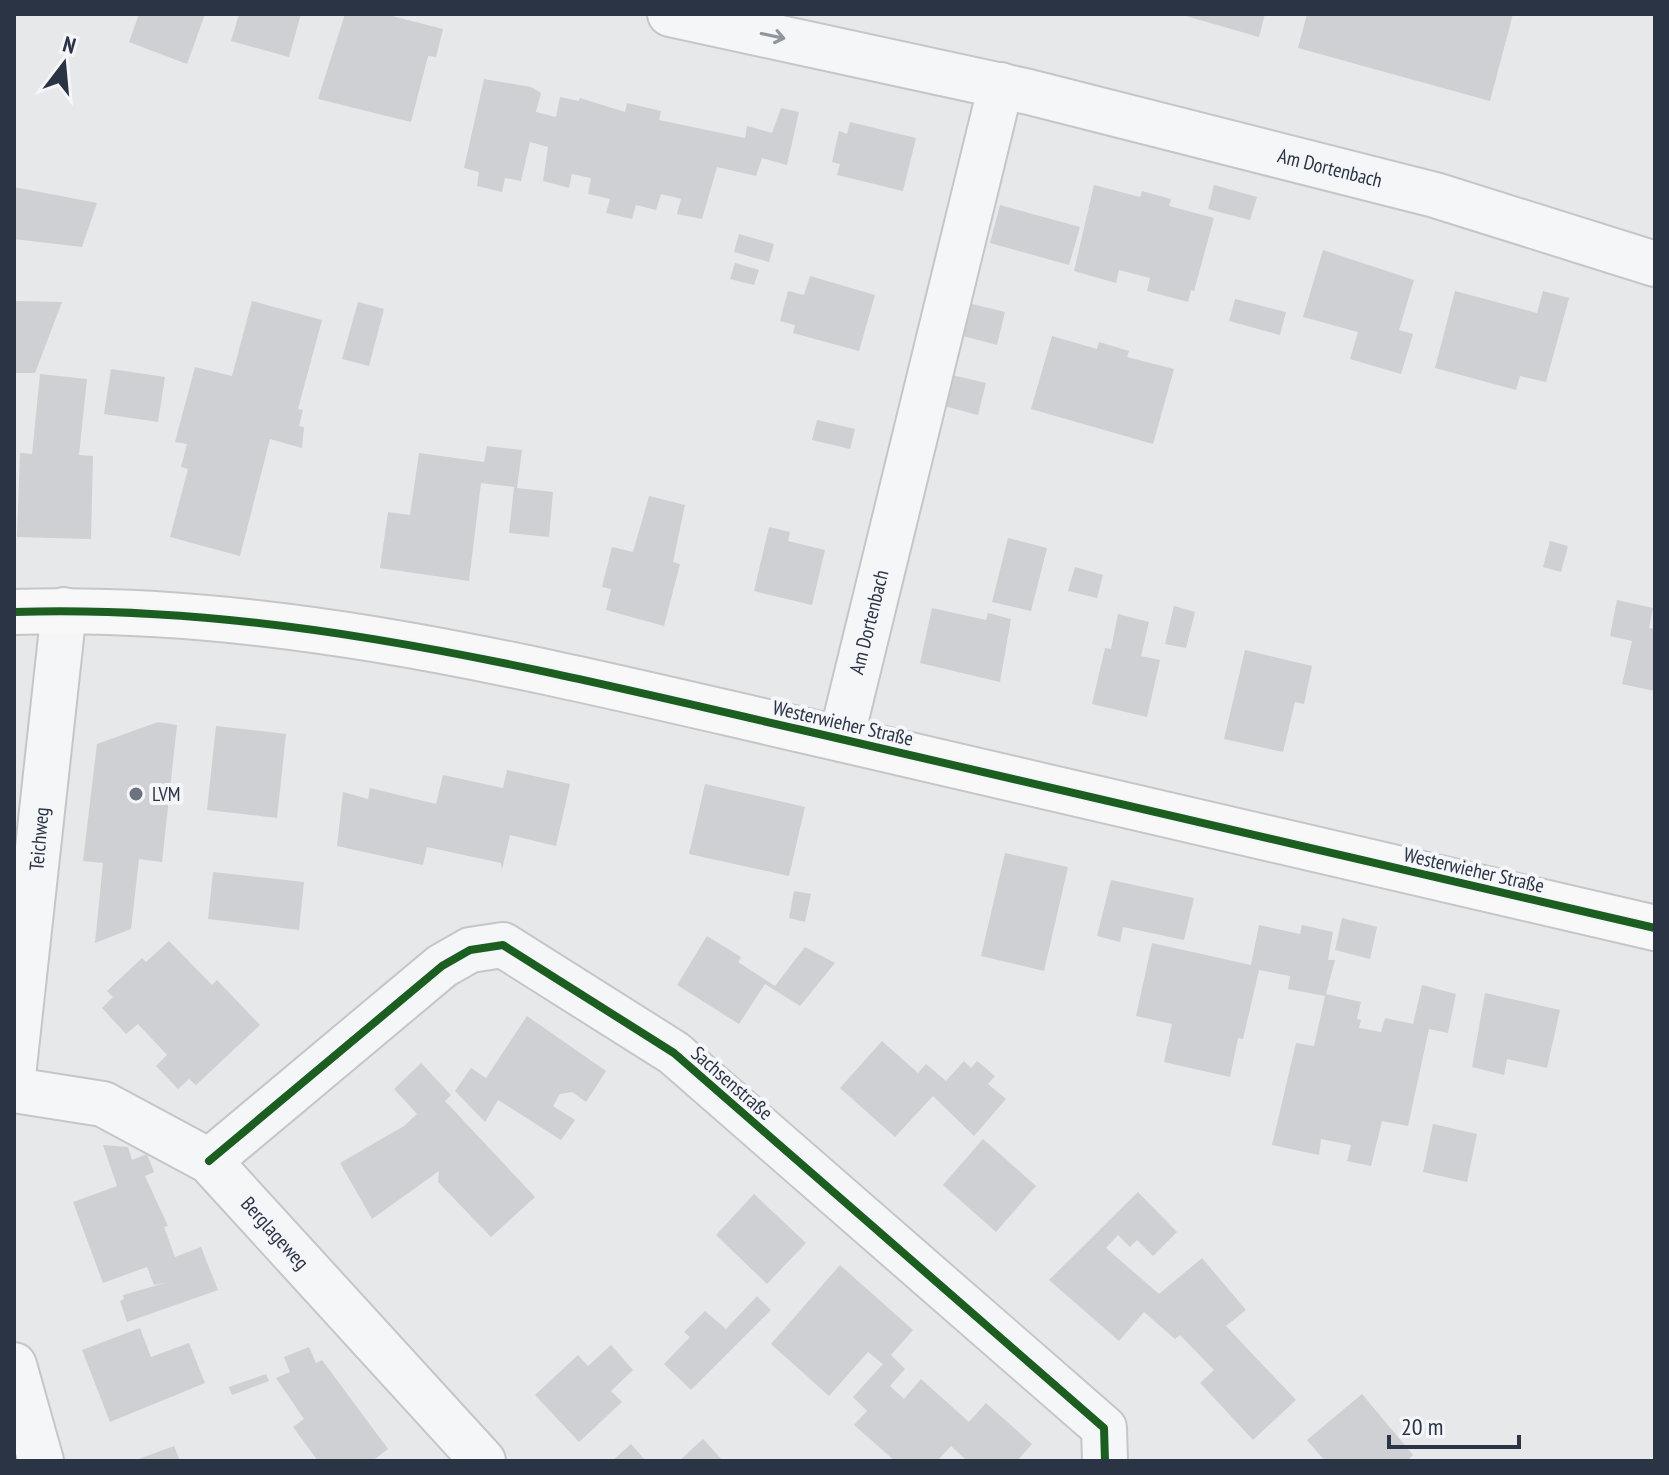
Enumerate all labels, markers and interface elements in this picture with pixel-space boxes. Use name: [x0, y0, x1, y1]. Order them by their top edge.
north arrow: [24, 24, 104, 104]
one-way arrow: [760, 29, 786, 44]
text: N: [60, 30, 79, 60]
street label: Am Dortenbach: [1275, 142, 1385, 194]
street label: Am Dortenbach: [843, 567, 895, 677]
street label: Westerwieher Straße: [770, 694, 916, 752]
place label: LVM: [152, 781, 181, 807]
marker: LVM: [127, 785, 145, 803]
street label: Teichweg: [23, 806, 55, 872]
street label: Westerwieher Straße: [1401, 841, 1547, 899]
street label: Sachsenstraße: [686, 1040, 778, 1126]
street label: Berglageweg: [235, 1191, 315, 1275]
scale bar: [1389, 1399, 1519, 1449]
text: 20 m: [1401, 1411, 1443, 1442]

